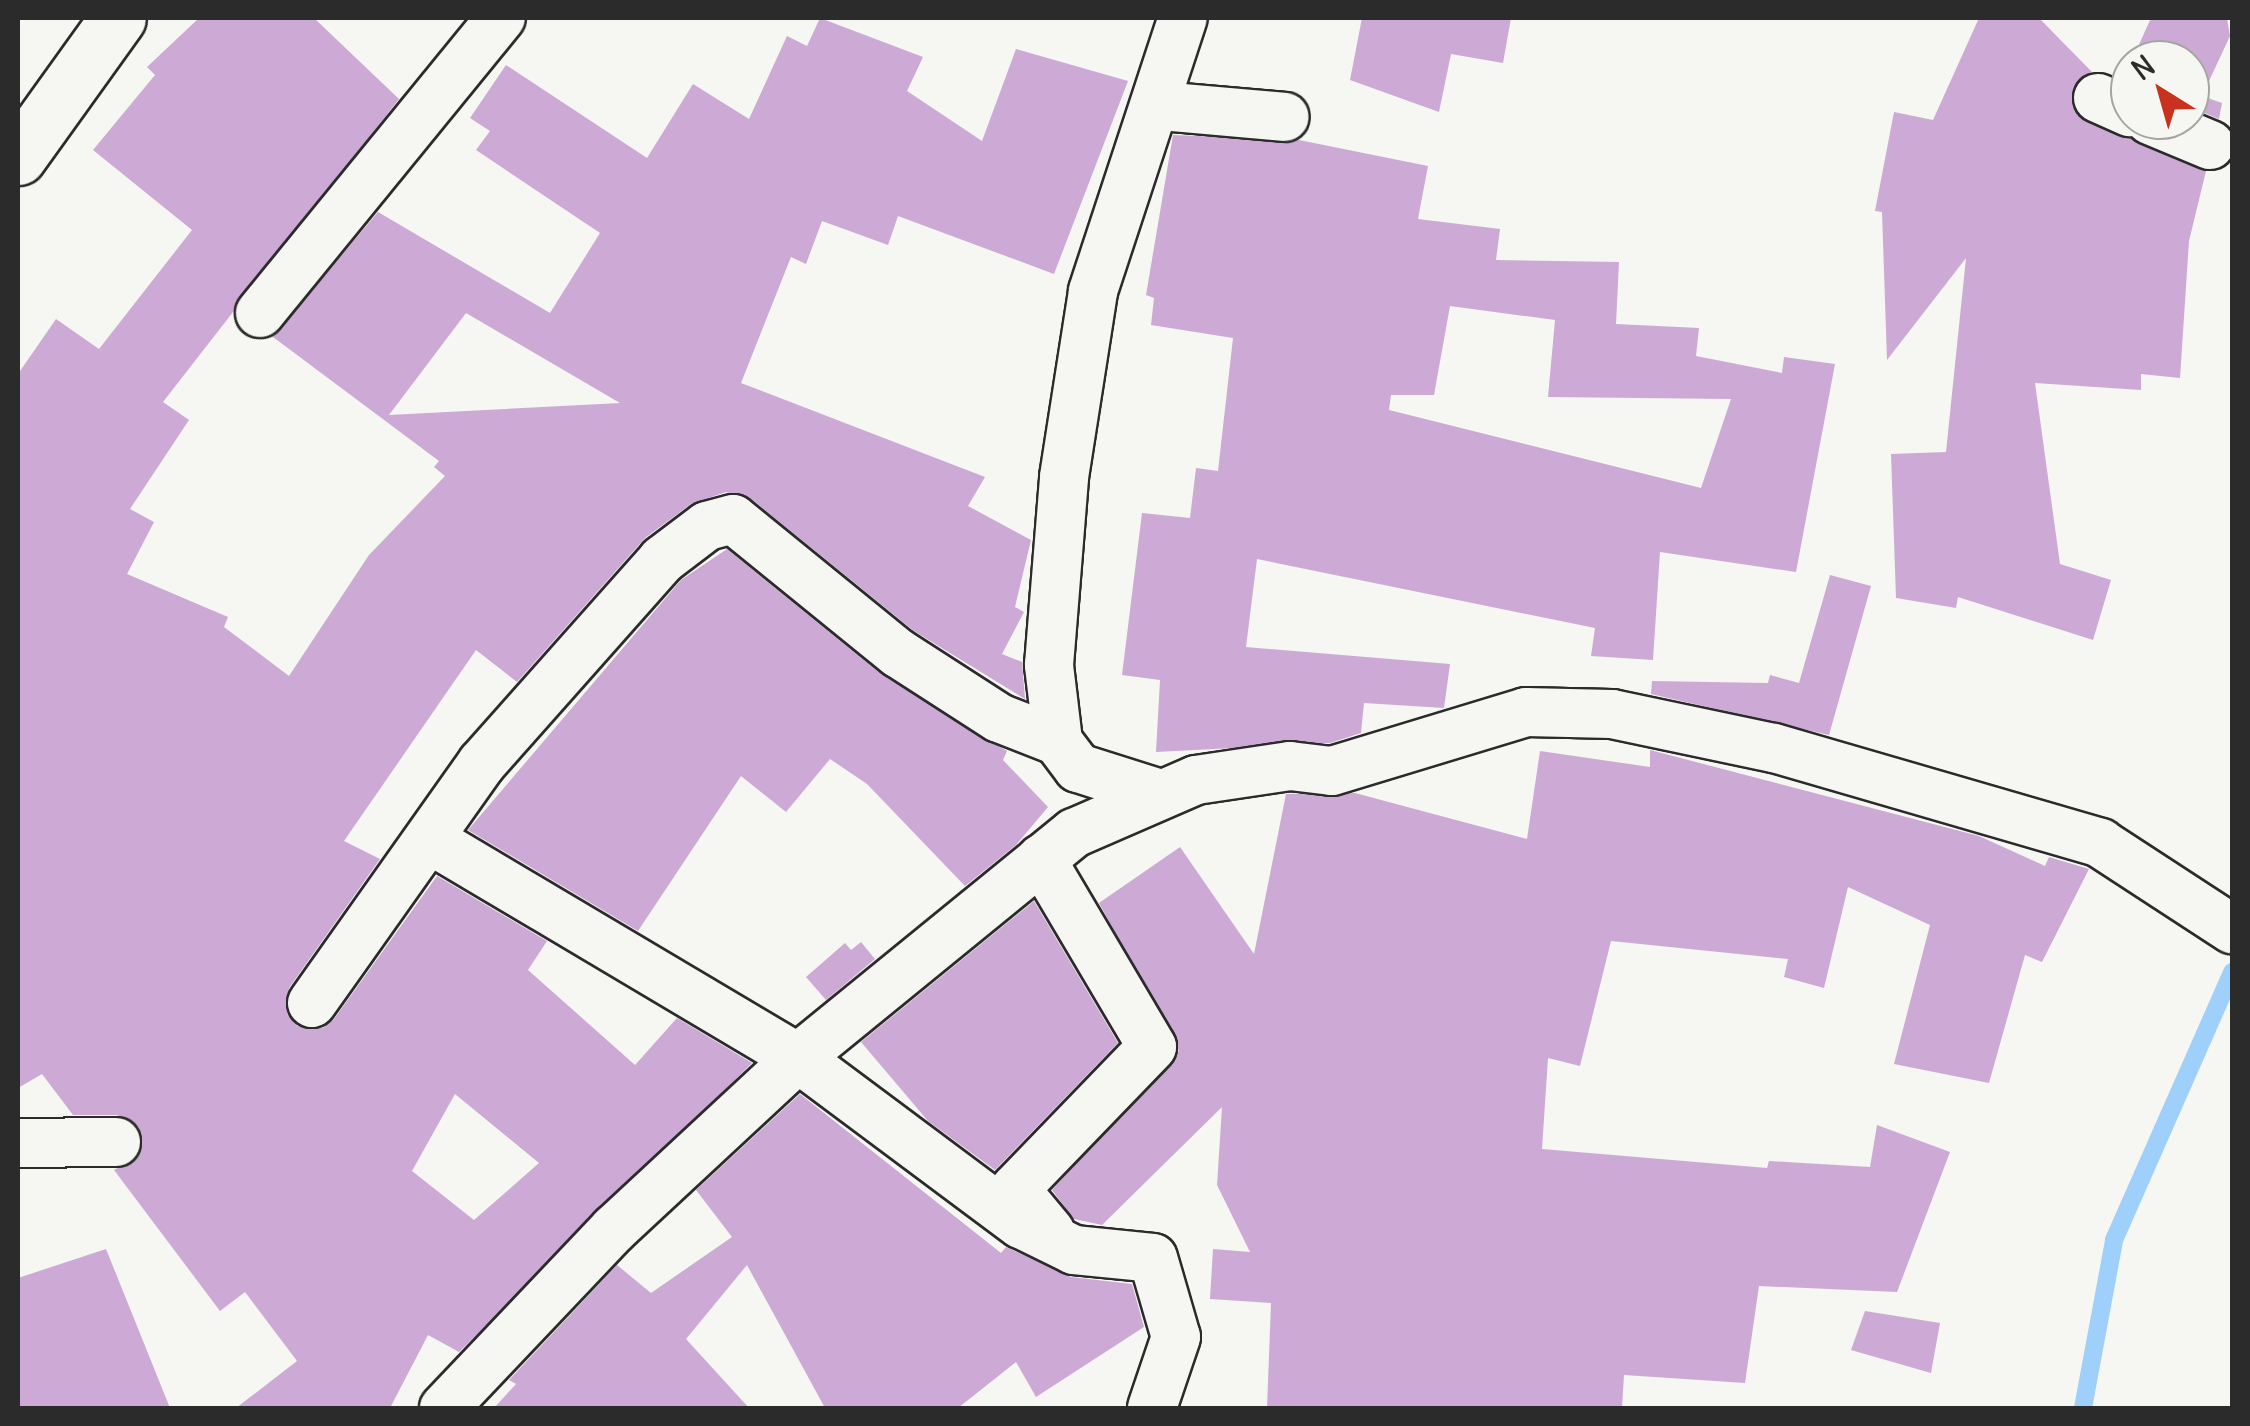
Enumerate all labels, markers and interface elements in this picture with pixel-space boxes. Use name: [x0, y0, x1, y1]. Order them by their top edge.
north arrow: [2110, 40, 2210, 140]
text: N: [2125, 47, 2162, 88]

